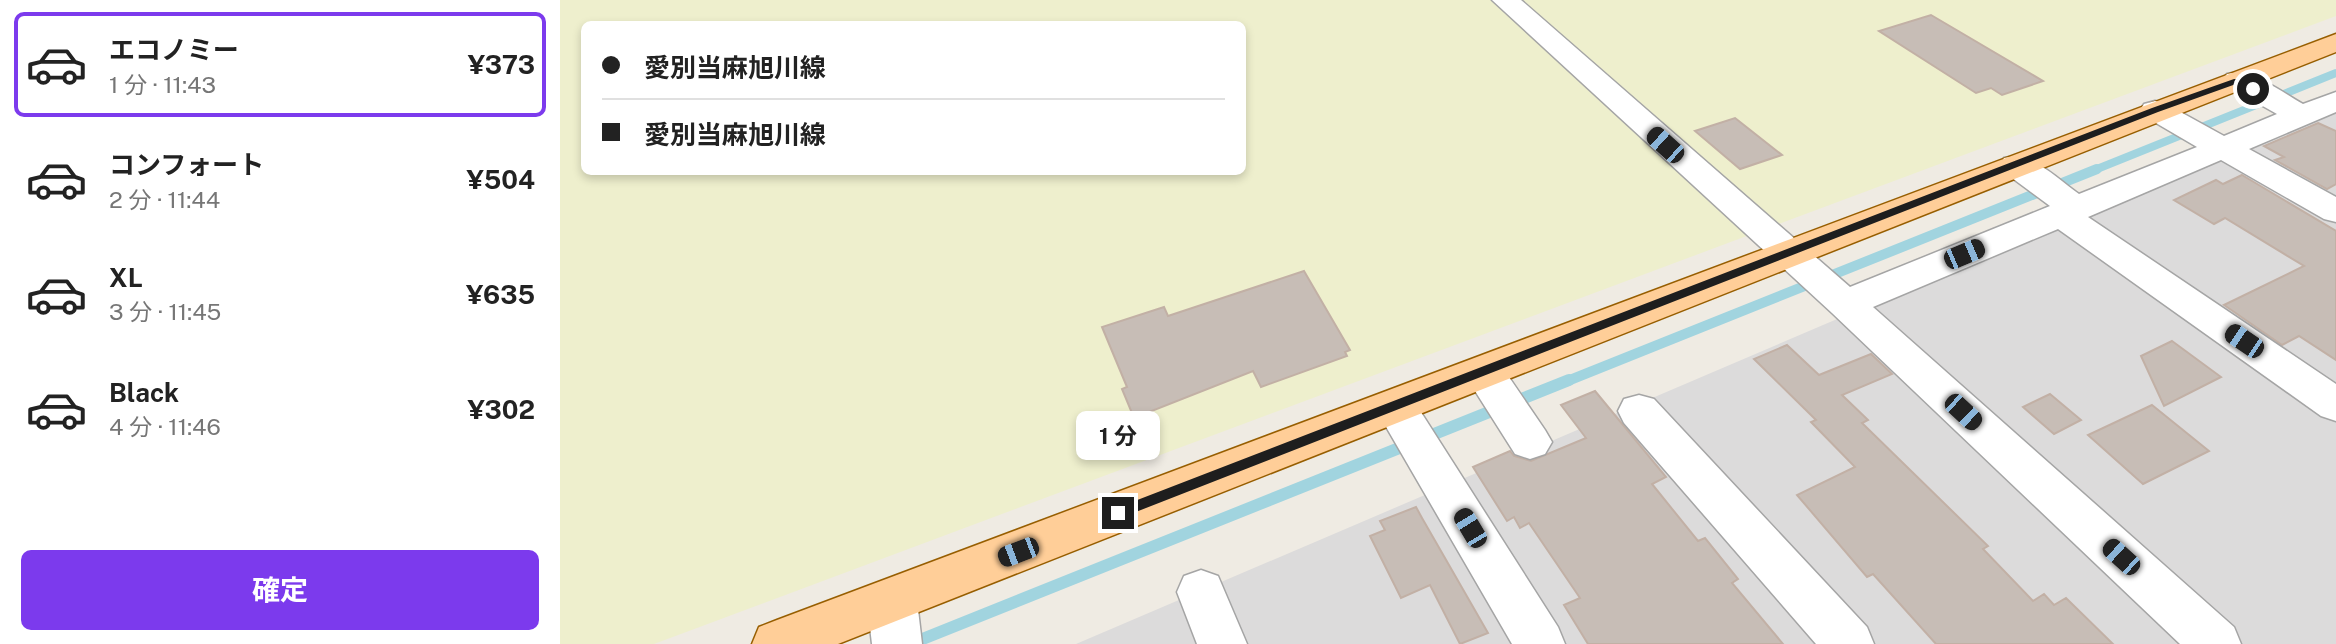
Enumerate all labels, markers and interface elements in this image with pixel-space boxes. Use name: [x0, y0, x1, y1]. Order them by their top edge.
icon: car: [25, 33, 88, 96]
text: エコノミー: [109, 34, 239, 65]
text: ¥373: [468, 49, 535, 80]
text: 愛別当麻旭川線: [644, 52, 826, 83]
text: 1 分 · 11:43: [109, 71, 216, 98]
route start: [2237, 73, 2269, 105]
text: 愛別当麻旭川線: [644, 119, 826, 150]
car: [1643, 123, 1688, 167]
icon: car: [25, 148, 88, 211]
text: コンフォート: [109, 149, 264, 180]
text: ¥504: [467, 164, 535, 195]
text: 2 分 · 11:44: [109, 186, 220, 213]
car: [1941, 236, 1988, 272]
text: XL: [109, 262, 143, 293]
icon: car: [25, 263, 88, 326]
text: ¥635: [466, 279, 535, 310]
text: 3 分 · 11:45: [109, 298, 221, 325]
car: [2221, 321, 2268, 361]
text: Black: [109, 377, 179, 408]
icon: car: [25, 378, 88, 441]
car: [1941, 390, 1986, 434]
text: ¥302: [467, 394, 535, 425]
callout: 1 分: [1076, 412, 1160, 461]
text: 4 分 · 11:46: [109, 413, 221, 440]
text: 1 分: [1099, 422, 1137, 449]
route end: [1102, 497, 1134, 529]
car: [1451, 505, 1490, 551]
car: [995, 535, 1042, 569]
car: [2099, 535, 2144, 579]
button: 確定: [21, 550, 539, 630]

